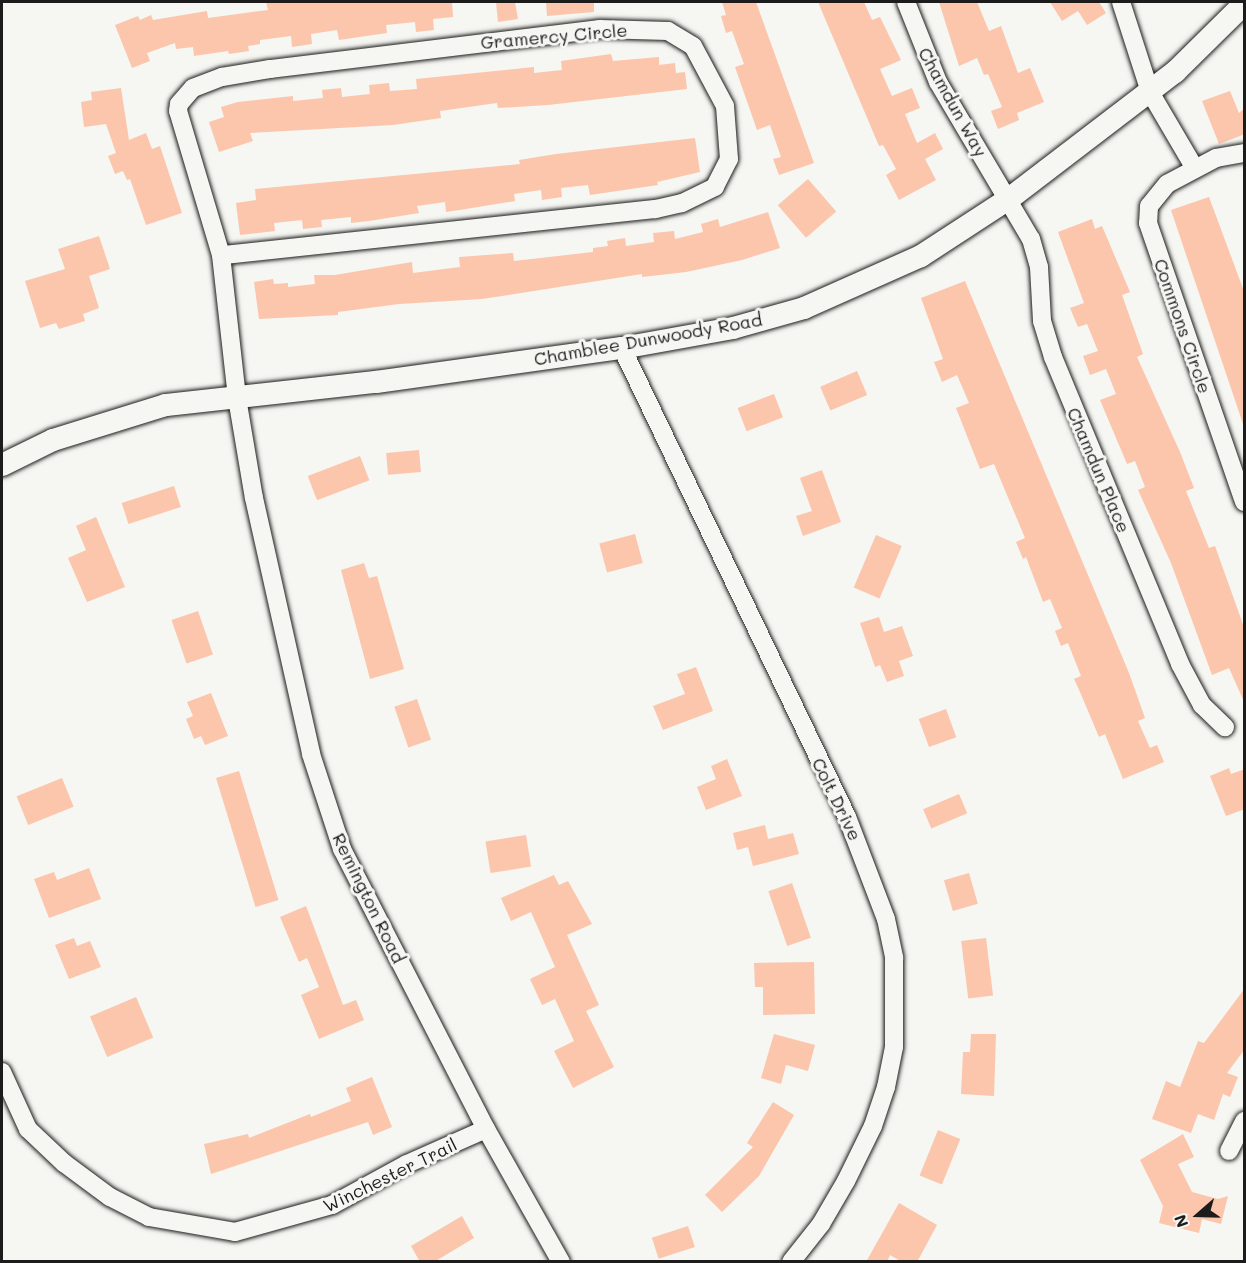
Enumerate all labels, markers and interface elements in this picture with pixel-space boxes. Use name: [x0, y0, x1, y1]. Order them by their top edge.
street label: Gramercy Circle: [480, 19, 628, 53]
street label: Chamdun Way: [914, 43, 992, 161]
street label: Commons Circle: [1150, 256, 1216, 396]
street label: Chamblee Dunwoody Road: [532, 308, 764, 370]
street label: Chamdun Place: [1063, 404, 1135, 536]
street label: Colt Drive: [808, 754, 866, 844]
street label: Remington Road: [328, 829, 410, 967]
street label: Winchester Trail: [320, 1133, 460, 1217]
north arrow: [1168, 1185, 1228, 1245]
text: N: [1169, 1212, 1193, 1231]

